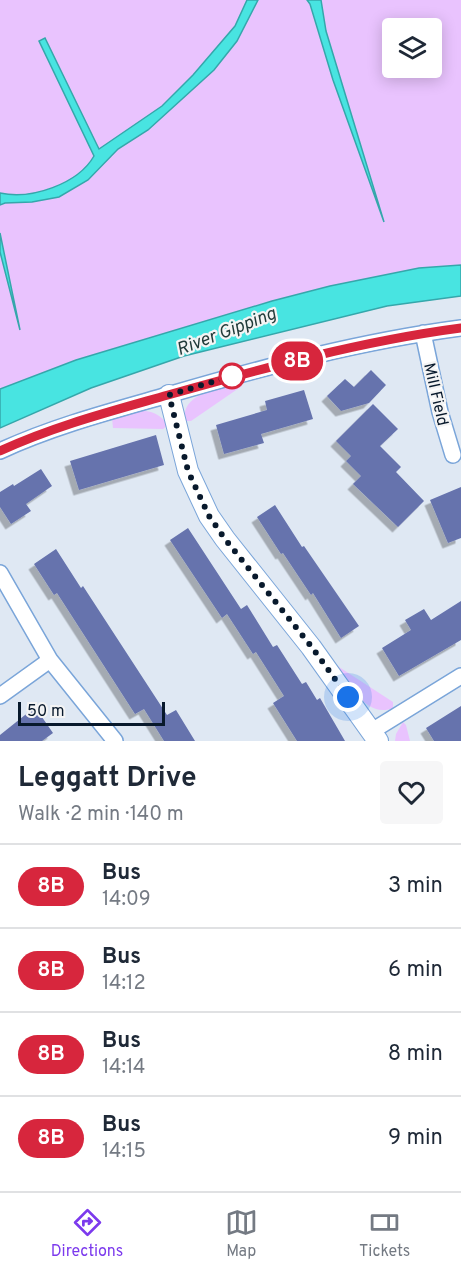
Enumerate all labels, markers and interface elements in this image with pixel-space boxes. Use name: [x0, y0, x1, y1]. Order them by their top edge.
map controls: [382, 18, 442, 78]
button: layers: [382, 18, 442, 78]
water label: River Gipping: [174, 303, 280, 362]
line badge: 8B: [270, 342, 324, 380]
text: 8B: [283, 348, 311, 375]
street label: Mill Field: [418, 361, 452, 428]
unlabelled marker: [219, 363, 245, 389]
your location: [333, 682, 363, 712]
scale bar: [18, 699, 165, 726]
text: 50 m: [27, 702, 65, 722]
text: Leggatt Drive: [18, 761, 197, 797]
button: heart: [380, 761, 443, 824]
text: Walk · 2 min · 140 m: [18, 802, 184, 828]
text: Bus: [102, 860, 141, 887]
text: 8B: [37, 873, 65, 900]
text: 3 min: [388, 873, 443, 900]
text: 14:09: [102, 887, 151, 913]
text: Bus: [102, 944, 141, 971]
text: 8B: [37, 957, 65, 984]
text: 6 min: [388, 957, 443, 984]
text: 14:12: [102, 971, 146, 997]
text: Bus: [102, 1028, 141, 1055]
text: 8B: [37, 1041, 65, 1068]
text: 8 min: [388, 1041, 443, 1068]
text: 14:14: [102, 1055, 145, 1081]
text: Bus: [102, 1112, 141, 1139]
text: 8B: [37, 1125, 65, 1152]
text: 9 min: [388, 1125, 443, 1152]
text: 14:15: [102, 1139, 146, 1165]
tab: Directions: [51, 1206, 123, 1262]
tab: Map: [225, 1206, 258, 1262]
tab: Tickets: [359, 1206, 410, 1262]

